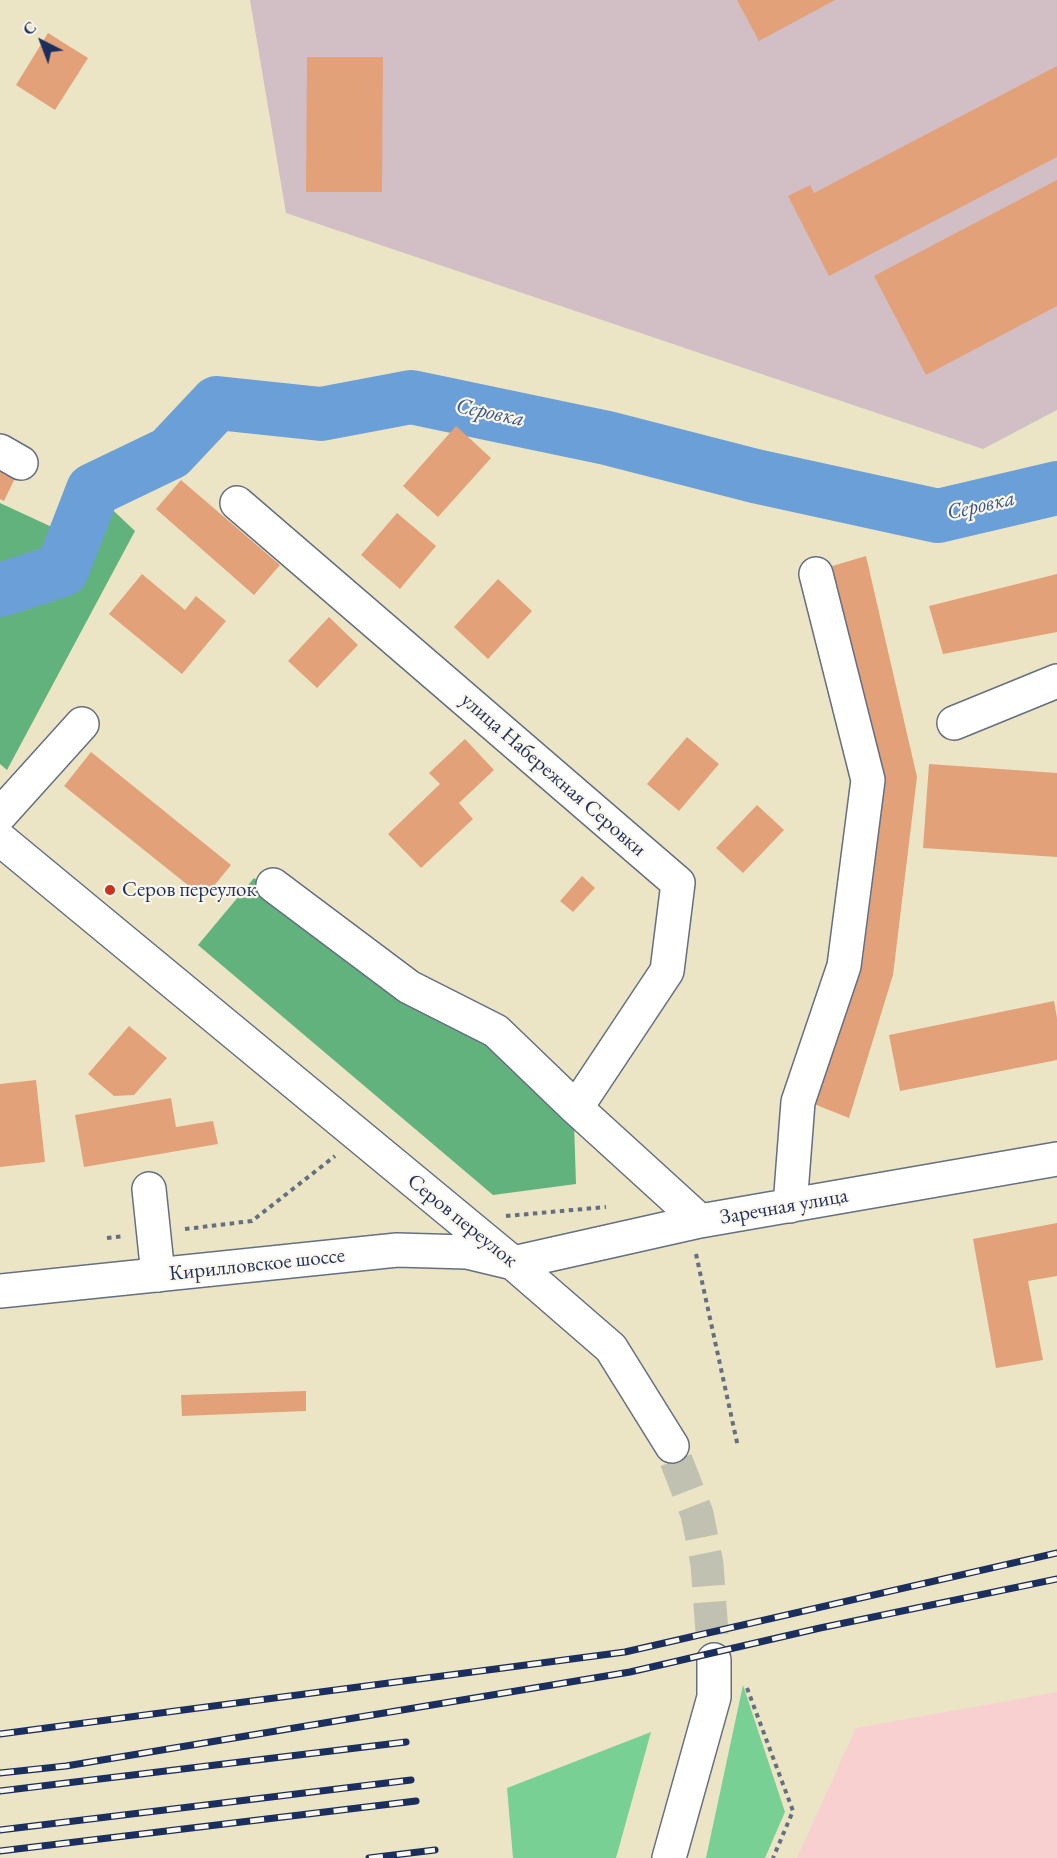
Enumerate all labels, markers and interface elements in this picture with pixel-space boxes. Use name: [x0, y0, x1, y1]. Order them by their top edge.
north arrow: [12, 12, 72, 72]
text: С: [18, 17, 41, 40]
water label: Серовка: [453, 393, 527, 433]
water label: Серовка: [944, 485, 1018, 527]
street label: улица Набережная Серовки: [455, 688, 651, 862]
place label: Серов переулок: [122, 877, 257, 903]
marker: Серов переулок: [103, 883, 117, 897]
street label: Серов переулок: [402, 1169, 522, 1273]
street label: Заречная улица: [718, 1183, 850, 1231]
street label: Кирилловское шоссе: [168, 1243, 346, 1287]

